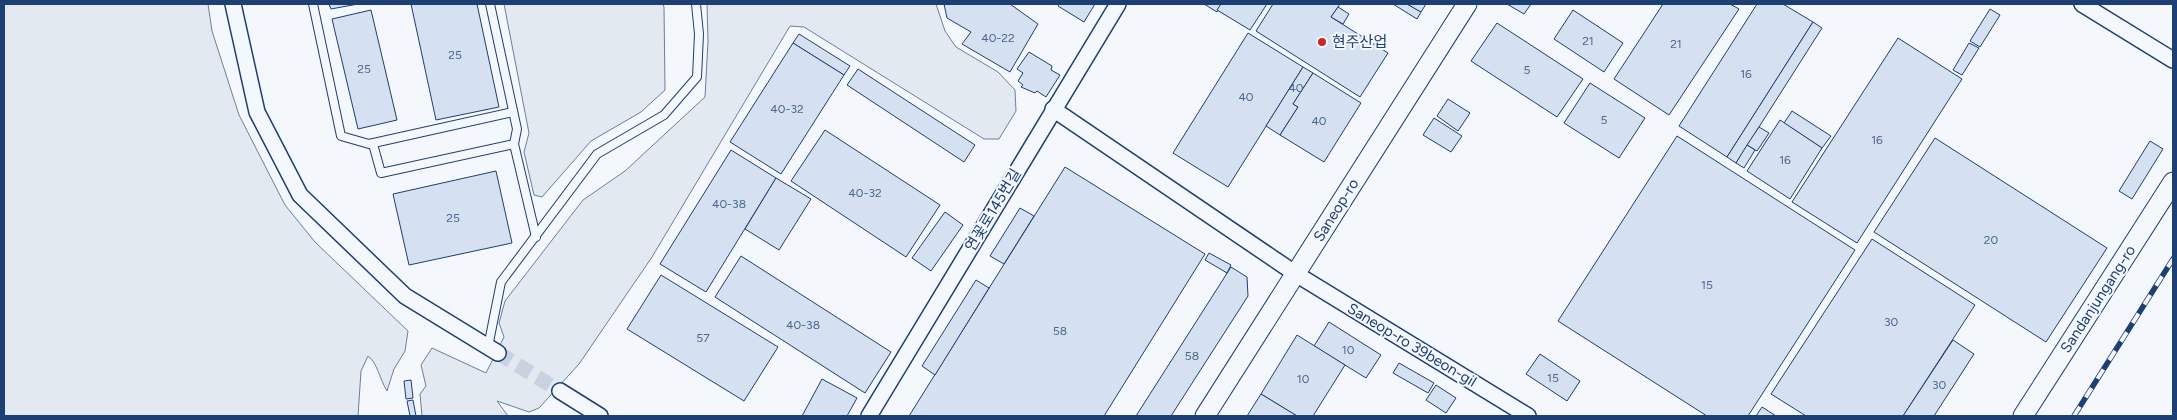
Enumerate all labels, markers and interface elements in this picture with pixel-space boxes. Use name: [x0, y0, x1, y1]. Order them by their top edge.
house number: 40-22: [981, 31, 1015, 45]
place label: 현주산업: [1332, 33, 1387, 51]
house number: 21: [1582, 34, 1594, 48]
marker: 현주산업: [1316, 36, 1328, 48]
house number: 21: [1670, 37, 1682, 51]
house number: 25: [448, 48, 462, 62]
house number: 25: [357, 62, 371, 76]
house number: 5: [1524, 63, 1531, 77]
house number: 16: [1740, 67, 1752, 81]
house number: 40: [1288, 81, 1304, 95]
house number: 40: [1238, 90, 1254, 104]
house number: 40-32: [770, 102, 804, 116]
house number: 5: [1601, 113, 1608, 127]
house number: 40: [1311, 114, 1327, 128]
house number: 16: [1871, 133, 1883, 147]
house number: 16: [1779, 153, 1791, 167]
street label: 연꽃로145번길: [961, 165, 1025, 255]
street label: Saneop-ro: [1310, 175, 1363, 245]
house number: 40-32: [848, 186, 882, 200]
house number: 40-38: [712, 197, 746, 211]
house number: 25: [446, 211, 460, 225]
house number: 20: [1984, 233, 1999, 247]
street label: Sandanjungang-ro: [2057, 242, 2140, 356]
house number: 15: [1701, 278, 1713, 292]
street label: Saneop-ro 39beon-gil: [1344, 299, 1480, 391]
house number: 30: [1884, 315, 1898, 329]
house number: 40-38: [786, 318, 820, 332]
house number: 58: [1053, 324, 1067, 338]
house number: 57: [696, 331, 710, 345]
house number: 10: [1342, 343, 1355, 357]
house number: 58: [1185, 349, 1199, 363]
house number: 15: [1547, 371, 1559, 385]
house number: 10: [1297, 372, 1310, 386]
house number: 30: [1932, 378, 1946, 392]

